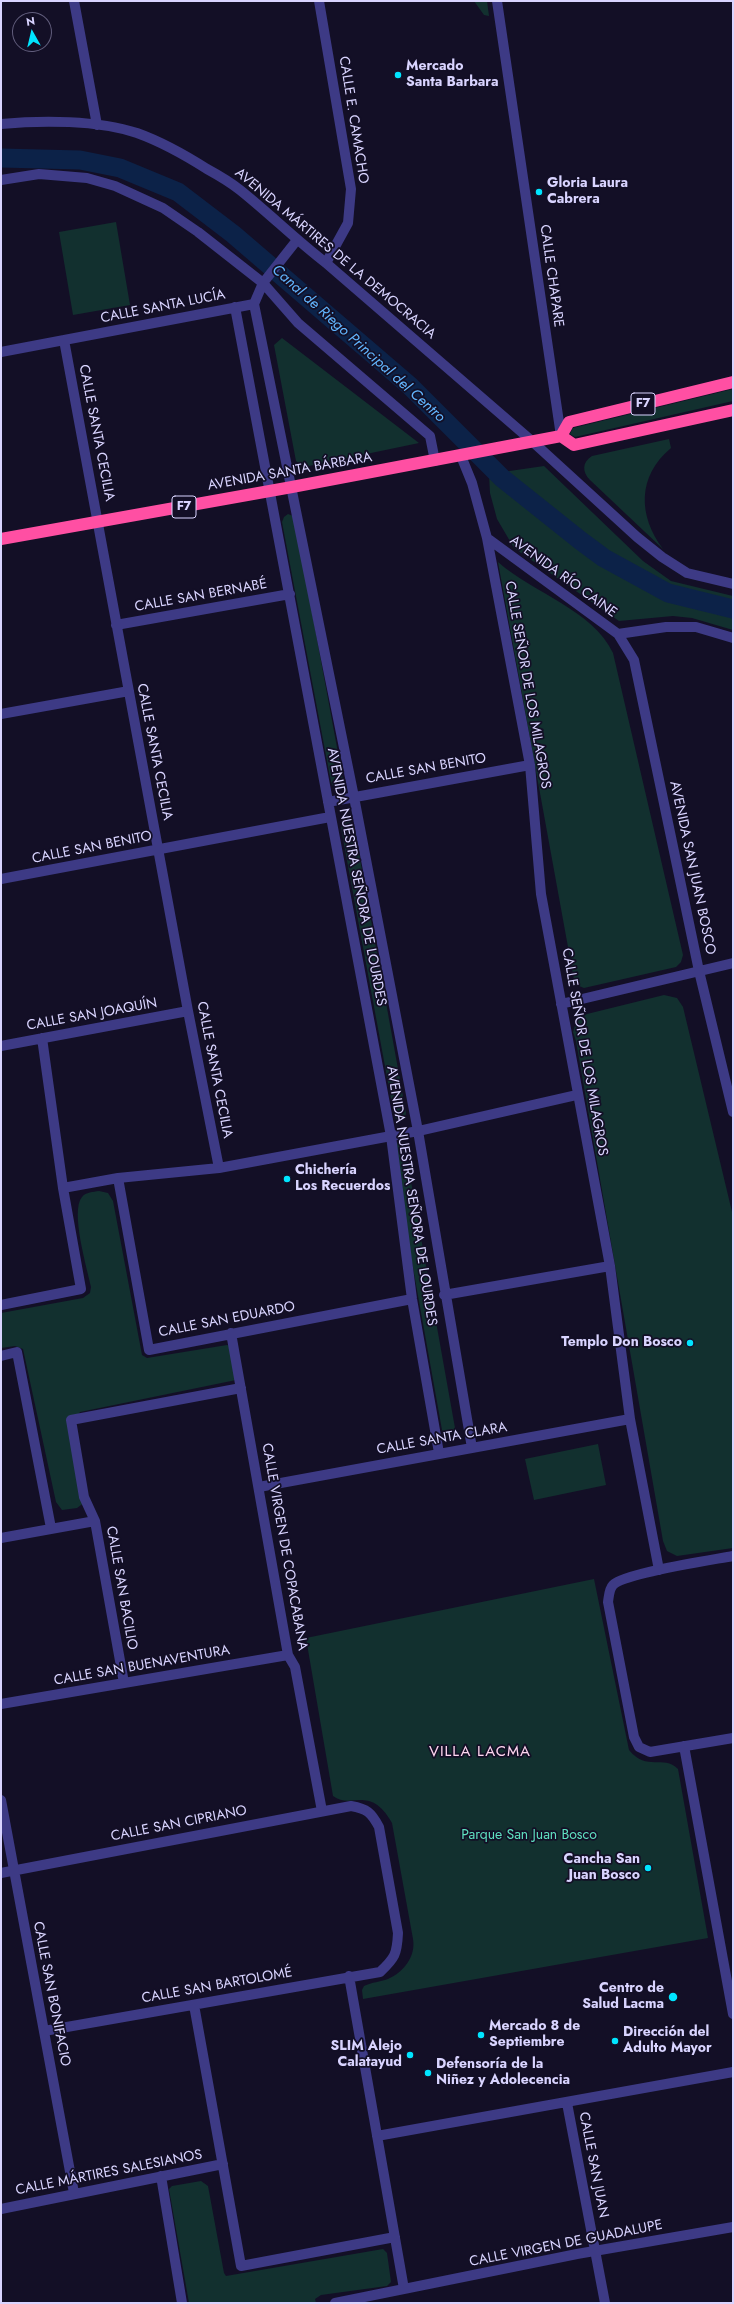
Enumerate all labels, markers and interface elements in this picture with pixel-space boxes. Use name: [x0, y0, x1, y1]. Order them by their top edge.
north arrow: [12, 12, 52, 52]
text: N: [25, 13, 36, 30]
street label: CALLE E. CAMACHO: [335, 55, 371, 185]
place label: Mercado Santa Barbara: [406, 59, 499, 92]
marker: Mercado Santa Barbara: [393, 70, 403, 80]
street label: AVENIDA MÁRTIRES DE LA DEMOCRACIA: [231, 165, 439, 343]
place label: Gloria Laura Cabrera: [547, 176, 628, 208]
marker: Gloria Laura Cabrera: [534, 187, 544, 197]
street label: CALLE CHAPARE: [535, 224, 567, 328]
water label: Canal de Riego Principal del Centro: [268, 261, 448, 427]
street label: CALLE SANTA LUCÍA: [99, 287, 227, 327]
street label: CALLE SANTA CECILIA: [75, 363, 117, 503]
road number: F7: [631, 393, 655, 415]
street label: AVENIDA SANTA BÁRBARA: [207, 449, 373, 495]
road number: F7: [172, 496, 196, 518]
street label: AVENIDA RÍO CAINE: [506, 532, 620, 622]
street label: CALLE SAN BERNABÉ: [134, 576, 268, 616]
street label: CALLE SEÑOR DE LOS MILAGROS: [500, 580, 554, 790]
street label: CALLE SANTA CECILIA: [133, 682, 175, 822]
street label: AVENIDA NUESTRA SEÑORA DE LOURDES: [323, 746, 389, 1008]
street label: CALLE SAN BENITO: [365, 750, 487, 788]
street label: AVENIDA SAN JUAN BOSCO: [665, 780, 719, 956]
street label: CALLE SAN BENITO: [31, 828, 153, 868]
street label: CALLE SEÑOR DE LOS MILAGROS: [557, 947, 611, 1157]
street label: CALLE SAN JOAQUÍN: [26, 995, 158, 1035]
street label: CALLE SANTA CECILIA: [193, 1000, 235, 1140]
street label: AVENIDA NUESTRA SEÑORA DE LOURDES: [382, 1065, 440, 1327]
place label: Chichería Los Recuerdos: [295, 1163, 390, 1196]
marker: Chichería Los Recuerdos: [282, 1174, 292, 1184]
street label: CALLE SAN EDUARDO: [157, 1299, 297, 1341]
place label: Templo Don Bosco: [561, 1335, 682, 1351]
marker: Templo Don Bosco: [685, 1338, 695, 1348]
street label: CALLE SANTA CLARA: [376, 1419, 508, 1459]
street label: CALLE VIRGEN DE COPACABANA: [257, 1442, 311, 1652]
street label: CALLE SAN BACILIO: [102, 1525, 140, 1651]
street label: CALLE SAN BUENAVENTURA: [53, 1642, 231, 1690]
district label: VILLA LACMA: [429, 1743, 531, 1761]
street label: CALLE SAN CIPRIANO: [110, 1803, 248, 1845]
park label: Parque San Juan Bosco: [461, 1828, 597, 1844]
place label: Cancha San Juan Bosco: [564, 1852, 640, 1884]
marker: Cancha San Juan Bosco: [643, 1863, 653, 1873]
street label: CALLE SAN BONIFACIO: [29, 1920, 73, 2068]
street label: CALLE SAN BARTOLOMÉ: [140, 1964, 294, 2008]
place label: Centro de Salud Lacma: [582, 1981, 664, 2014]
marker: Centro de Salud Lacma: [667, 1991, 679, 2003]
place label: Mercado 8 de Septiembre: [489, 2019, 580, 2052]
place label: Dirección del Adulto Mayor: [623, 2025, 712, 2058]
marker: Mercado 8 de Septiembre: [476, 2030, 486, 2040]
marker: Dirección del Adulto Mayor: [610, 2036, 620, 2046]
place label: SLIM Alejo Calatayud: [331, 2039, 402, 2072]
marker: SLIM Alejo Calatayud: [405, 2050, 415, 2060]
place label: Defensoría de la Niñez y Adolecencia: [436, 2057, 570, 2090]
marker: Defensoría de la Niñez y Adolecencia: [423, 2068, 433, 2078]
street label: CALLE SAN JUAN: [575, 2111, 611, 2219]
street label: CALLE MÁRTIRES SALESIANOS: [14, 2147, 204, 2199]
street label: CALLE VIRGEN DE GUADALUPE: [468, 2217, 664, 2271]

